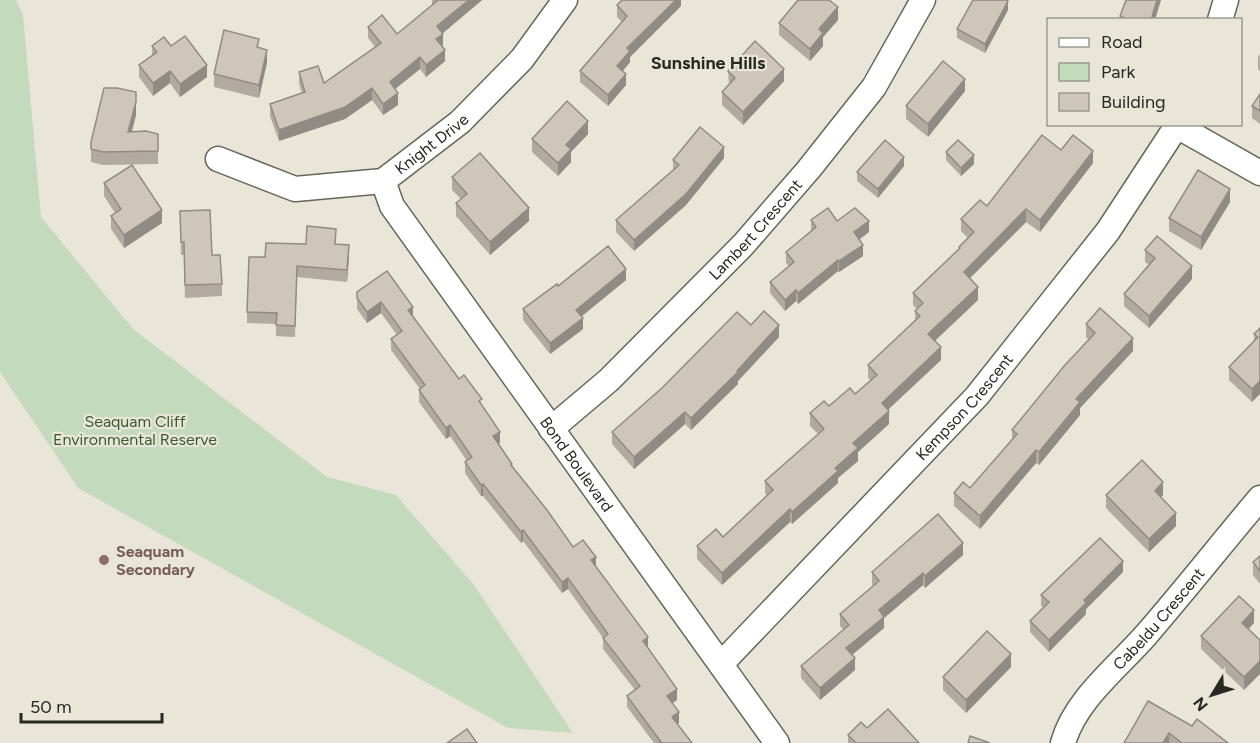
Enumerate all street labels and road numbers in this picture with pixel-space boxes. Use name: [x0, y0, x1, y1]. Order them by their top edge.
street label: Knight Drive: [391, 110, 473, 179]
street label: Lambert Crescent: [705, 175, 806, 284]
street label: Kempson Crescent: [912, 350, 1017, 464]
street label: Bond Boulevard: [536, 413, 617, 516]
street label: Cabeldu Crescent: [1109, 564, 1208, 674]

